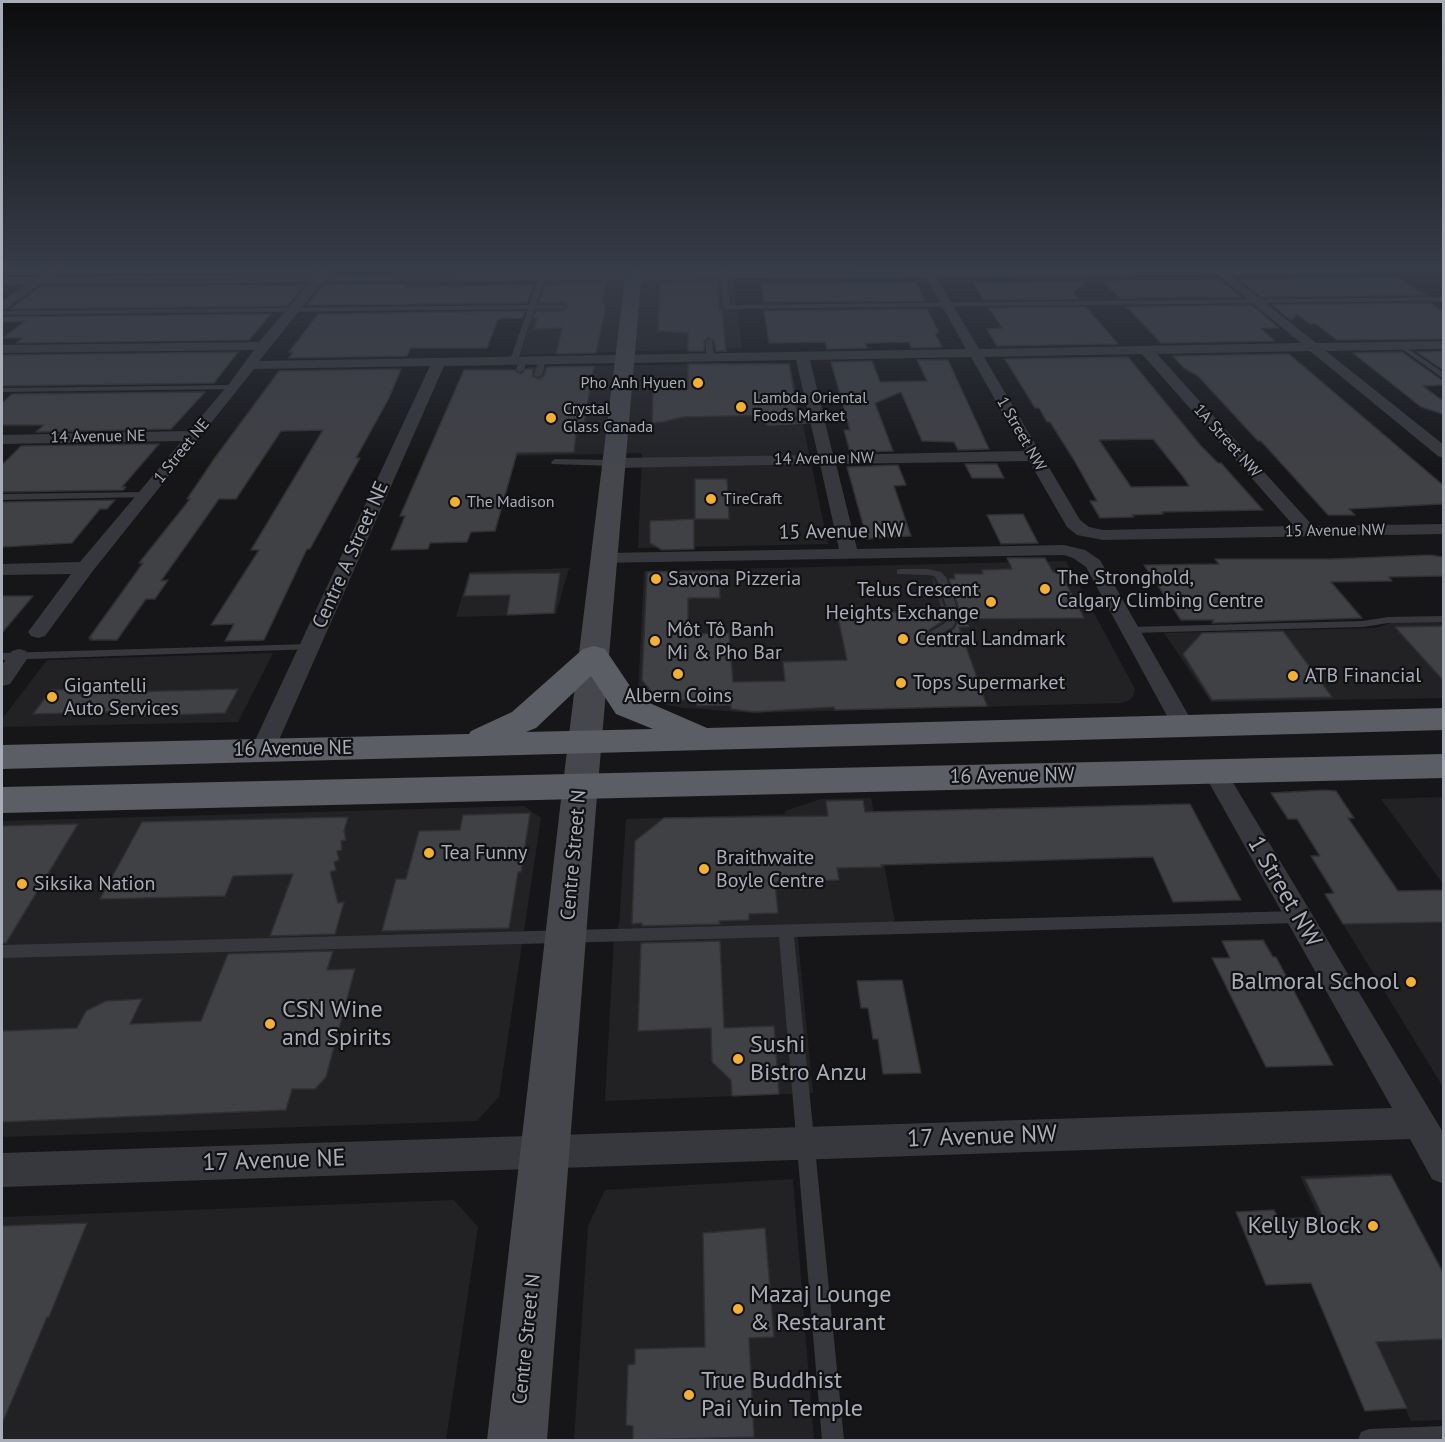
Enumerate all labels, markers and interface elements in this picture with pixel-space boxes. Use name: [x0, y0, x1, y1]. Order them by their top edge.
place label: Pho Anh Hyuen: [581, 373, 686, 393]
marker: Pho Anh Hyuen: [691, 376, 705, 390]
place label: Lambda Oriental Foods Market: [753, 388, 867, 426]
street label: 1 Street NW: [992, 394, 1050, 474]
place label: Crystal Glass Canada: [563, 399, 653, 437]
marker: Lambda Oriental Foods Market: [734, 400, 748, 414]
street label: 1A Street NW: [1189, 401, 1265, 481]
marker: Crystal Glass Canada: [544, 411, 558, 425]
street label: 1 Street NE: [150, 415, 214, 487]
street label: 14 Avenue NE: [50, 427, 146, 447]
street label: 14 Avenue NW: [774, 449, 874, 469]
street label: Centre A Street NE: [308, 478, 394, 632]
place label: TireCraft: [723, 489, 782, 509]
place label: The Madison: [467, 492, 555, 512]
marker: TireCraft: [704, 492, 718, 506]
marker: The Madison: [448, 495, 462, 509]
street label: 15 Avenue NW: [778, 519, 904, 545]
street label: 15 Avenue NW: [1285, 521, 1385, 541]
place label: The Stronghold, Calgary Climbing Centre: [1057, 566, 1264, 613]
place label: Savona Pizzeria: [668, 567, 801, 591]
marker: Savona Pizzeria: [649, 572, 663, 586]
place label: Telus Crescent Heights Exchange: [826, 578, 979, 625]
marker: The Stronghold, Calgary Climbing Centre: [1038, 582, 1052, 596]
marker: Telus Crescent Heights Exchange: [984, 595, 998, 609]
place label: Môt Tô Banh Mi & Pho Bar: [667, 618, 782, 665]
place label: Central Landmark: [915, 627, 1066, 651]
marker: Central Landmark: [896, 632, 910, 646]
marker: Môt Tô Banh Mi & Pho Bar: [648, 634, 662, 648]
place label: ATB Financial: [1305, 664, 1421, 688]
marker: Albern Coins: [671, 667, 685, 681]
marker: ATB Financial: [1286, 669, 1300, 683]
place label: Tops Supermarket: [913, 671, 1065, 695]
place label: Gigantelli Auto Services: [64, 674, 179, 721]
marker: Tops Supermarket: [894, 676, 908, 690]
place label: Albern Coins: [624, 684, 732, 708]
marker: Gigantelli Auto Services: [45, 690, 59, 704]
street label: 16 Avenue NE: [233, 736, 353, 762]
street label: 16 Avenue NW: [949, 763, 1075, 789]
street label: Centre Street N: [556, 789, 592, 921]
street label: 1 Street NW: [1241, 831, 1327, 953]
place label: Tea Funny: [441, 841, 527, 865]
marker: Tea Funny: [422, 846, 436, 860]
place label: Braithwaite Boyle Centre: [716, 846, 824, 893]
marker: Braithwaite Boyle Centre: [697, 862, 711, 876]
place label: Siksika Nation: [34, 872, 155, 896]
marker: Siksika Nation: [15, 877, 29, 891]
place label: Balmoral School: [1231, 968, 1399, 996]
marker: Balmoral School: [1404, 975, 1418, 989]
place label: CSN Wine and Spirits: [282, 996, 391, 1052]
marker: CSN Wine and Spirits: [263, 1017, 277, 1031]
place label: Sushi Bistro Anzu: [750, 1031, 867, 1087]
marker: Sushi Bistro Anzu: [731, 1052, 745, 1066]
street label: 17 Avenue NW: [907, 1120, 1057, 1154]
street label: 17 Avenue NE: [202, 1144, 346, 1178]
place label: Kelly Block: [1248, 1212, 1361, 1240]
marker: Kelly Block: [1366, 1219, 1380, 1233]
street label: Centre Street N: [508, 1273, 546, 1405]
place label: Mazaj Lounge & Restaurant: [750, 1281, 891, 1337]
marker: Mazaj Lounge & Restaurant: [731, 1302, 745, 1316]
place label: True Buddhist Pai Yuin Temple: [701, 1367, 863, 1423]
marker: True Buddhist Pai Yuin Temple: [682, 1388, 696, 1402]

